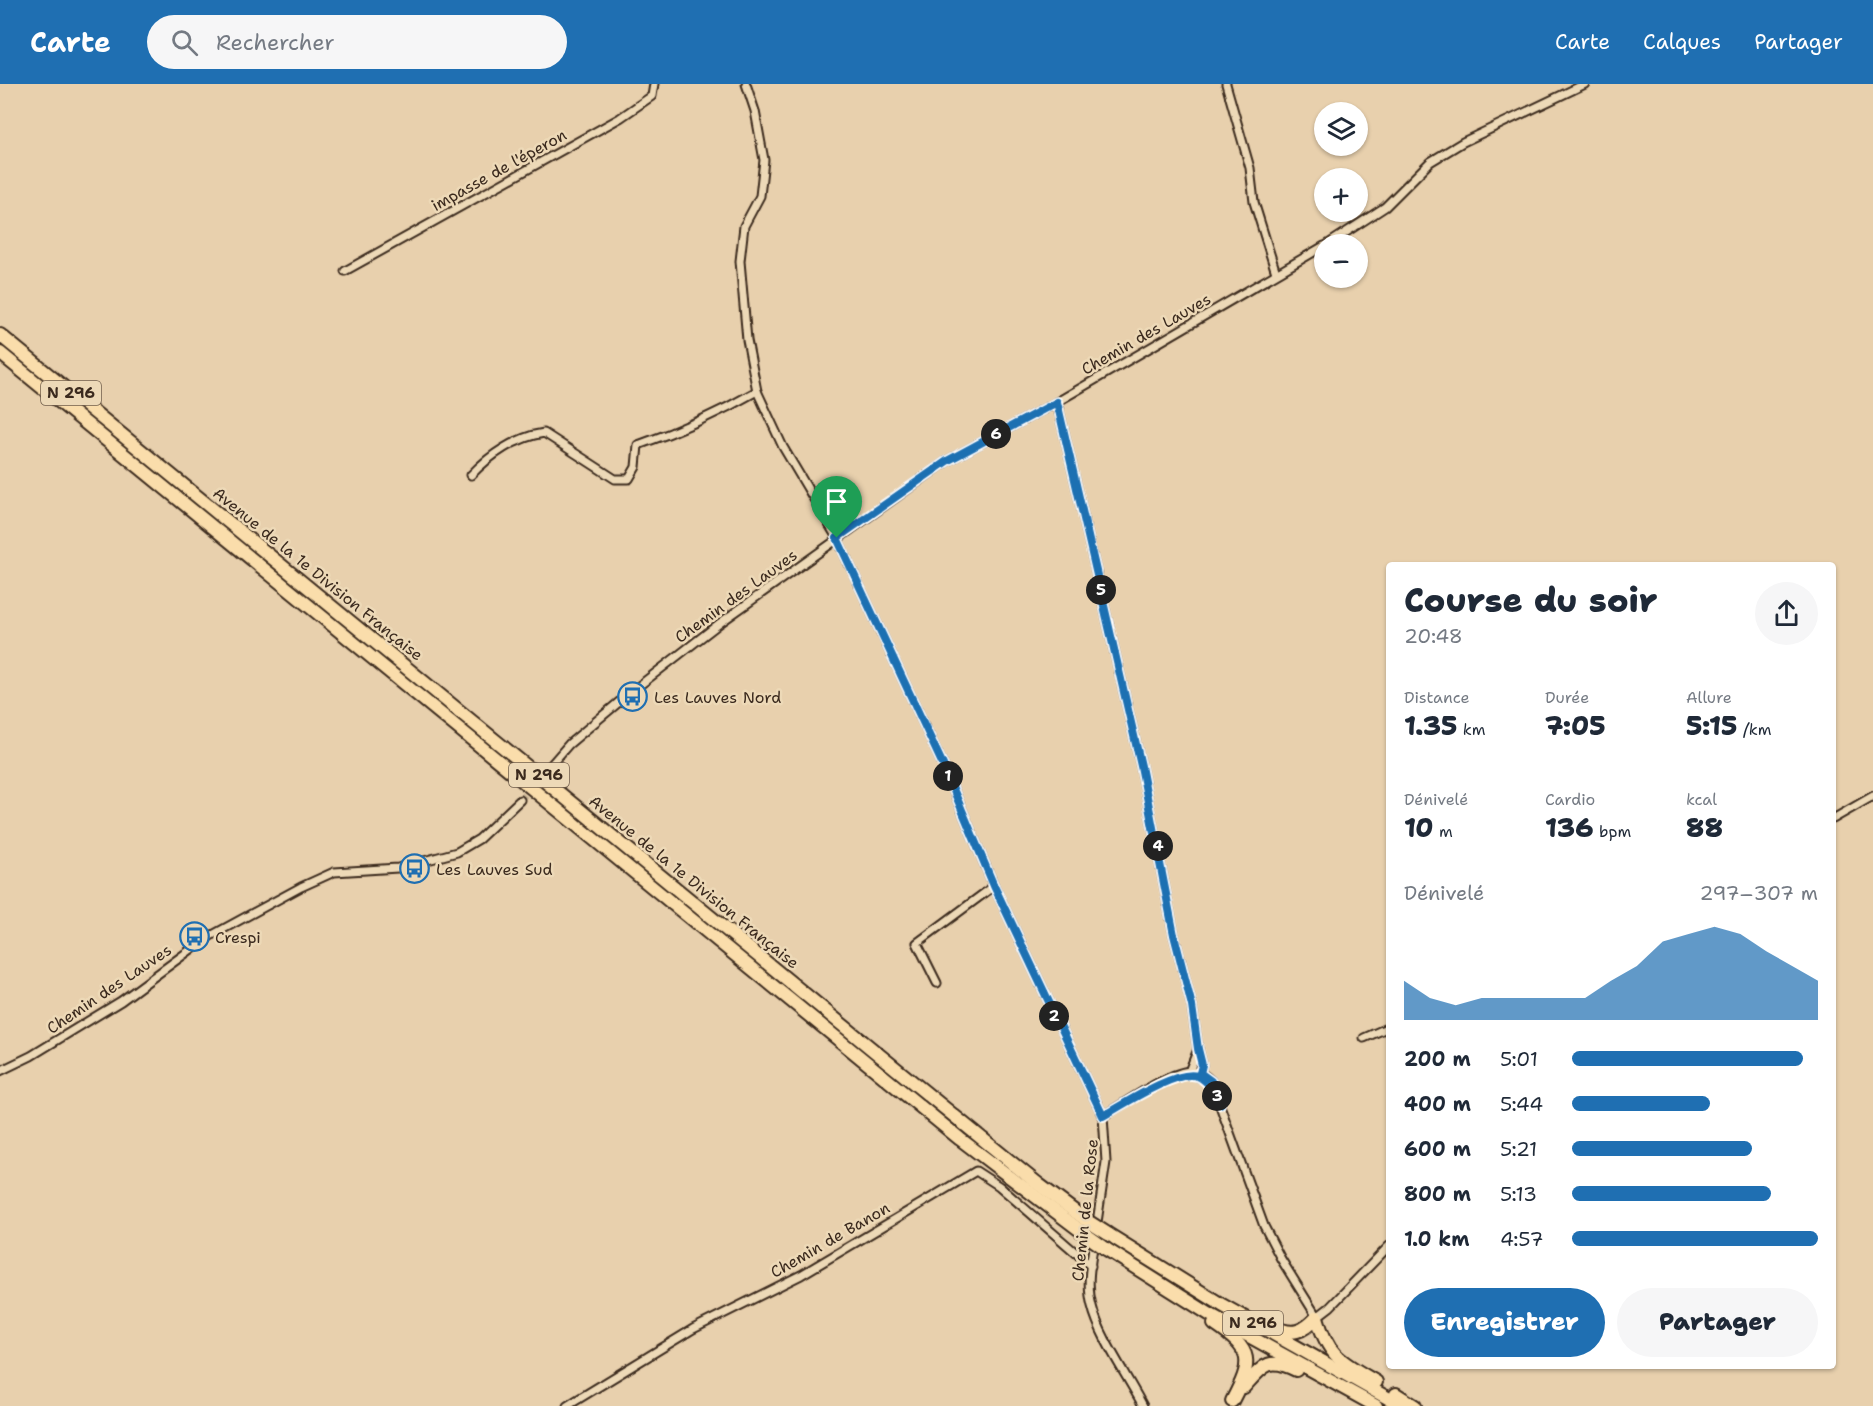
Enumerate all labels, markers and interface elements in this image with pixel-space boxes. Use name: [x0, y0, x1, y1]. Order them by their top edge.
search box: [147, 15, 567, 69]
text: Carte: [30, 23, 111, 61]
icon: search: [168, 26, 201, 59]
text: Rechercher: [216, 28, 335, 57]
text: Carte: [1555, 28, 1610, 56]
text: Calques: [1643, 28, 1721, 56]
text: Partager: [1754, 28, 1843, 56]
map controls: [1314, 102, 1368, 288]
button: layers: [1314, 102, 1368, 156]
street label: impasse de l'éperon: [428, 124, 570, 216]
button: +: [1314, 168, 1368, 222]
button: −: [1314, 234, 1368, 288]
street label: Chemin des Lauves: [1077, 288, 1215, 380]
road number: N 296: [41, 381, 101, 405]
pin: 6: [981, 419, 1011, 449]
text: 6: [990, 423, 1002, 444]
pin: [811, 476, 862, 538]
street label: Avenue de la 1e Division Française: [209, 483, 427, 665]
icon: arrive: [820, 485, 853, 518]
street label: Chemin des Lauves: [671, 544, 801, 647]
pin: 5: [1086, 575, 1116, 605]
text: Course du soir: [1404, 578, 1657, 623]
text: 5: [1096, 579, 1106, 600]
button: share: [1755, 582, 1818, 645]
text: 20:48: [1404, 623, 1463, 649]
bus stop icon: Les Lauves Nord: [617, 681, 649, 713]
place label: Les Lauves Nord: [654, 687, 781, 708]
text: Distance: [1404, 687, 1470, 708]
text: Durée: [1545, 687, 1589, 708]
text: Allure: [1686, 687, 1732, 708]
text: 1.35: [1404, 708, 1457, 743]
text: 7:05: [1545, 708, 1606, 743]
text: 5:15: [1686, 708, 1737, 743]
text: km: [1457, 719, 1485, 740]
text: /km: [1737, 719, 1772, 740]
pin: 1: [933, 761, 963, 791]
road number: N 296: [509, 763, 569, 787]
text: 1: [944, 765, 952, 786]
text: Dénivelé: [1404, 789, 1468, 810]
text: Cardio: [1545, 789, 1595, 810]
text: kcal: [1686, 789, 1717, 810]
street label: Avenue de la 1e Division Française: [585, 791, 803, 973]
text: 10: [1404, 810, 1434, 845]
text: 136: [1545, 810, 1594, 845]
text: 88: [1686, 810, 1723, 845]
text: m: [1434, 821, 1453, 842]
text: bpm: [1594, 821, 1631, 842]
pin: 4: [1143, 831, 1173, 861]
text: 4: [1152, 835, 1164, 856]
bus stop icon: Les Lauves Sud: [399, 853, 431, 885]
place label: Les Lauves Sud: [436, 859, 553, 880]
text: Dénivelé: [1404, 880, 1484, 906]
text: 297–307 m: [1700, 880, 1818, 906]
bus stop icon: Crespi: [178, 921, 210, 953]
place label: Crespi: [215, 927, 261, 948]
street label: Chemin des Lauves: [42, 939, 176, 1039]
pin: 2: [1039, 1001, 1069, 1031]
text: 2: [1048, 1005, 1060, 1026]
text: 200 m: [1404, 1046, 1471, 1072]
text: 5:01: [1500, 1046, 1538, 1072]
pin: 3: [1202, 1081, 1232, 1111]
text: 3: [1211, 1085, 1223, 1106]
text: 400 m: [1404, 1091, 1471, 1117]
text: 5:44: [1500, 1091, 1543, 1117]
text: 600 m: [1404, 1136, 1471, 1162]
text: 5:21: [1500, 1136, 1537, 1162]
street label: Chemin de la Rose: [1067, 1138, 1103, 1282]
text: 800 m: [1404, 1181, 1471, 1207]
text: 5:13: [1500, 1181, 1537, 1207]
street label: Chemin de Banon: [767, 1197, 894, 1283]
text: 1.0 km: [1404, 1226, 1469, 1252]
text: 4:57: [1500, 1226, 1543, 1252]
button: Enregistrer: [1404, 1288, 1605, 1357]
button: Partager: [1617, 1288, 1818, 1357]
road number: N 296: [1223, 1311, 1283, 1335]

